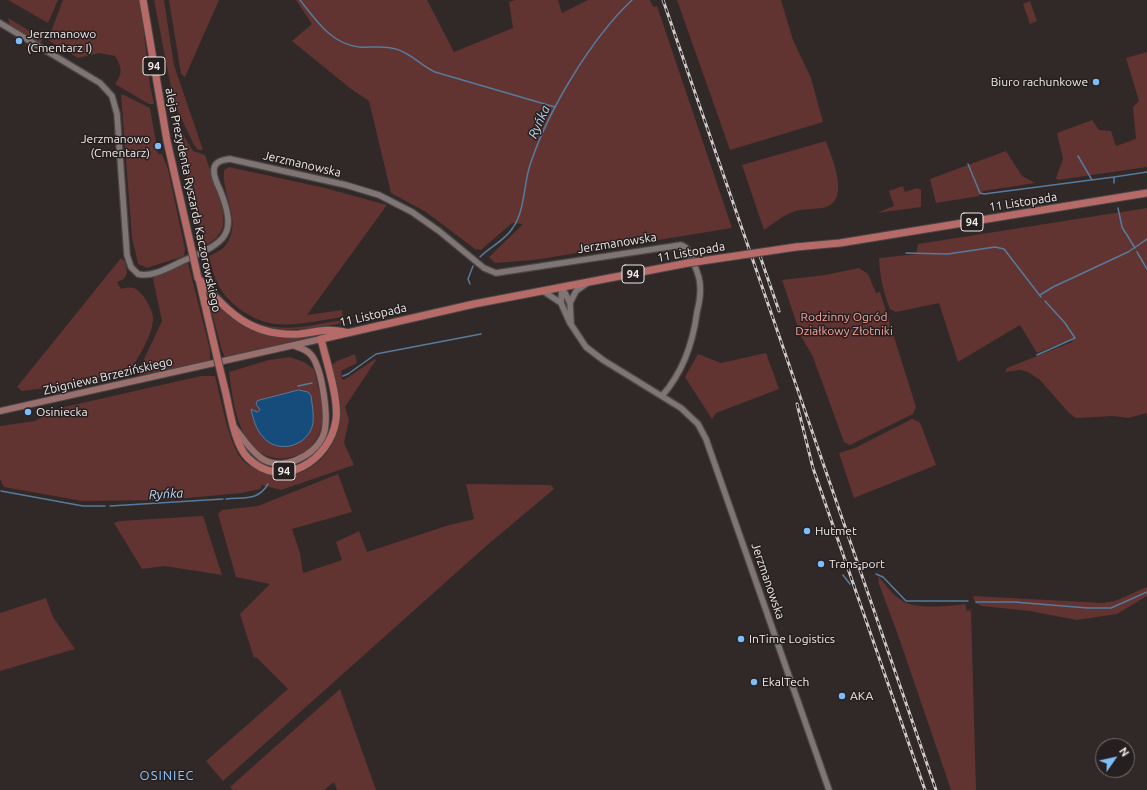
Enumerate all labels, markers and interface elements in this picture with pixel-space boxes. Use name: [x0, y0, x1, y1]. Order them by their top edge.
place label: Jerzmanowo (Cmentarz I): [27, 27, 96, 55]
marker: Jerzmanowo (Cmentarz I): [14, 36, 24, 46]
road number: 94: [143, 57, 165, 75]
place label: Biuro rachunkowe: [991, 75, 1088, 89]
marker: Biuro rachunkowe: [1091, 77, 1101, 87]
street label: aleja Prezydenta Ryszarda Kaczorowskiego: [162, 86, 224, 314]
water label: Ryńka: [525, 103, 553, 141]
place label: Jerzmanowo (Cmentarz): [81, 132, 150, 160]
marker: Jerzmanowo (Cmentarz): [153, 141, 163, 151]
street label: Jerzmanowska: [262, 148, 342, 180]
street label: 11 Listopada: [988, 190, 1058, 214]
road number: 94: [961, 213, 983, 231]
street label: Jerzmanowska: [577, 230, 657, 256]
street label: 11 Listopada: [656, 239, 726, 265]
road number: 94: [622, 265, 644, 283]
street label: 11 Listopada: [338, 300, 408, 330]
park label: Rodzinny Ogród Działkowy Złotniki: [795, 310, 893, 338]
street label: Zbigniewa Brzezińskiego: [42, 354, 174, 398]
place label: Osiniecka: [36, 405, 88, 419]
marker: Osiniecka: [23, 407, 33, 417]
road number: 94: [273, 462, 295, 480]
water label: Ryńka: [148, 485, 184, 503]
place label: Hutmet: [815, 524, 857, 538]
marker: Hutmet: [802, 526, 812, 536]
street label: Jerzmanowska: [748, 541, 788, 621]
place label: Trans-port: [829, 557, 885, 571]
marker: Trans-port: [816, 559, 826, 569]
place label: InTime Logistics: [749, 632, 835, 646]
marker: InTime Logistics: [736, 634, 746, 644]
place label: EkalTech: [762, 675, 809, 689]
marker: EkalTech: [749, 677, 759, 687]
place label: AKA: [850, 689, 873, 703]
marker: AKA: [837, 691, 847, 701]
north arrow: [1095, 738, 1135, 778]
text: N: [1117, 745, 1131, 759]
district label: OSINIEC: [140, 768, 194, 784]

